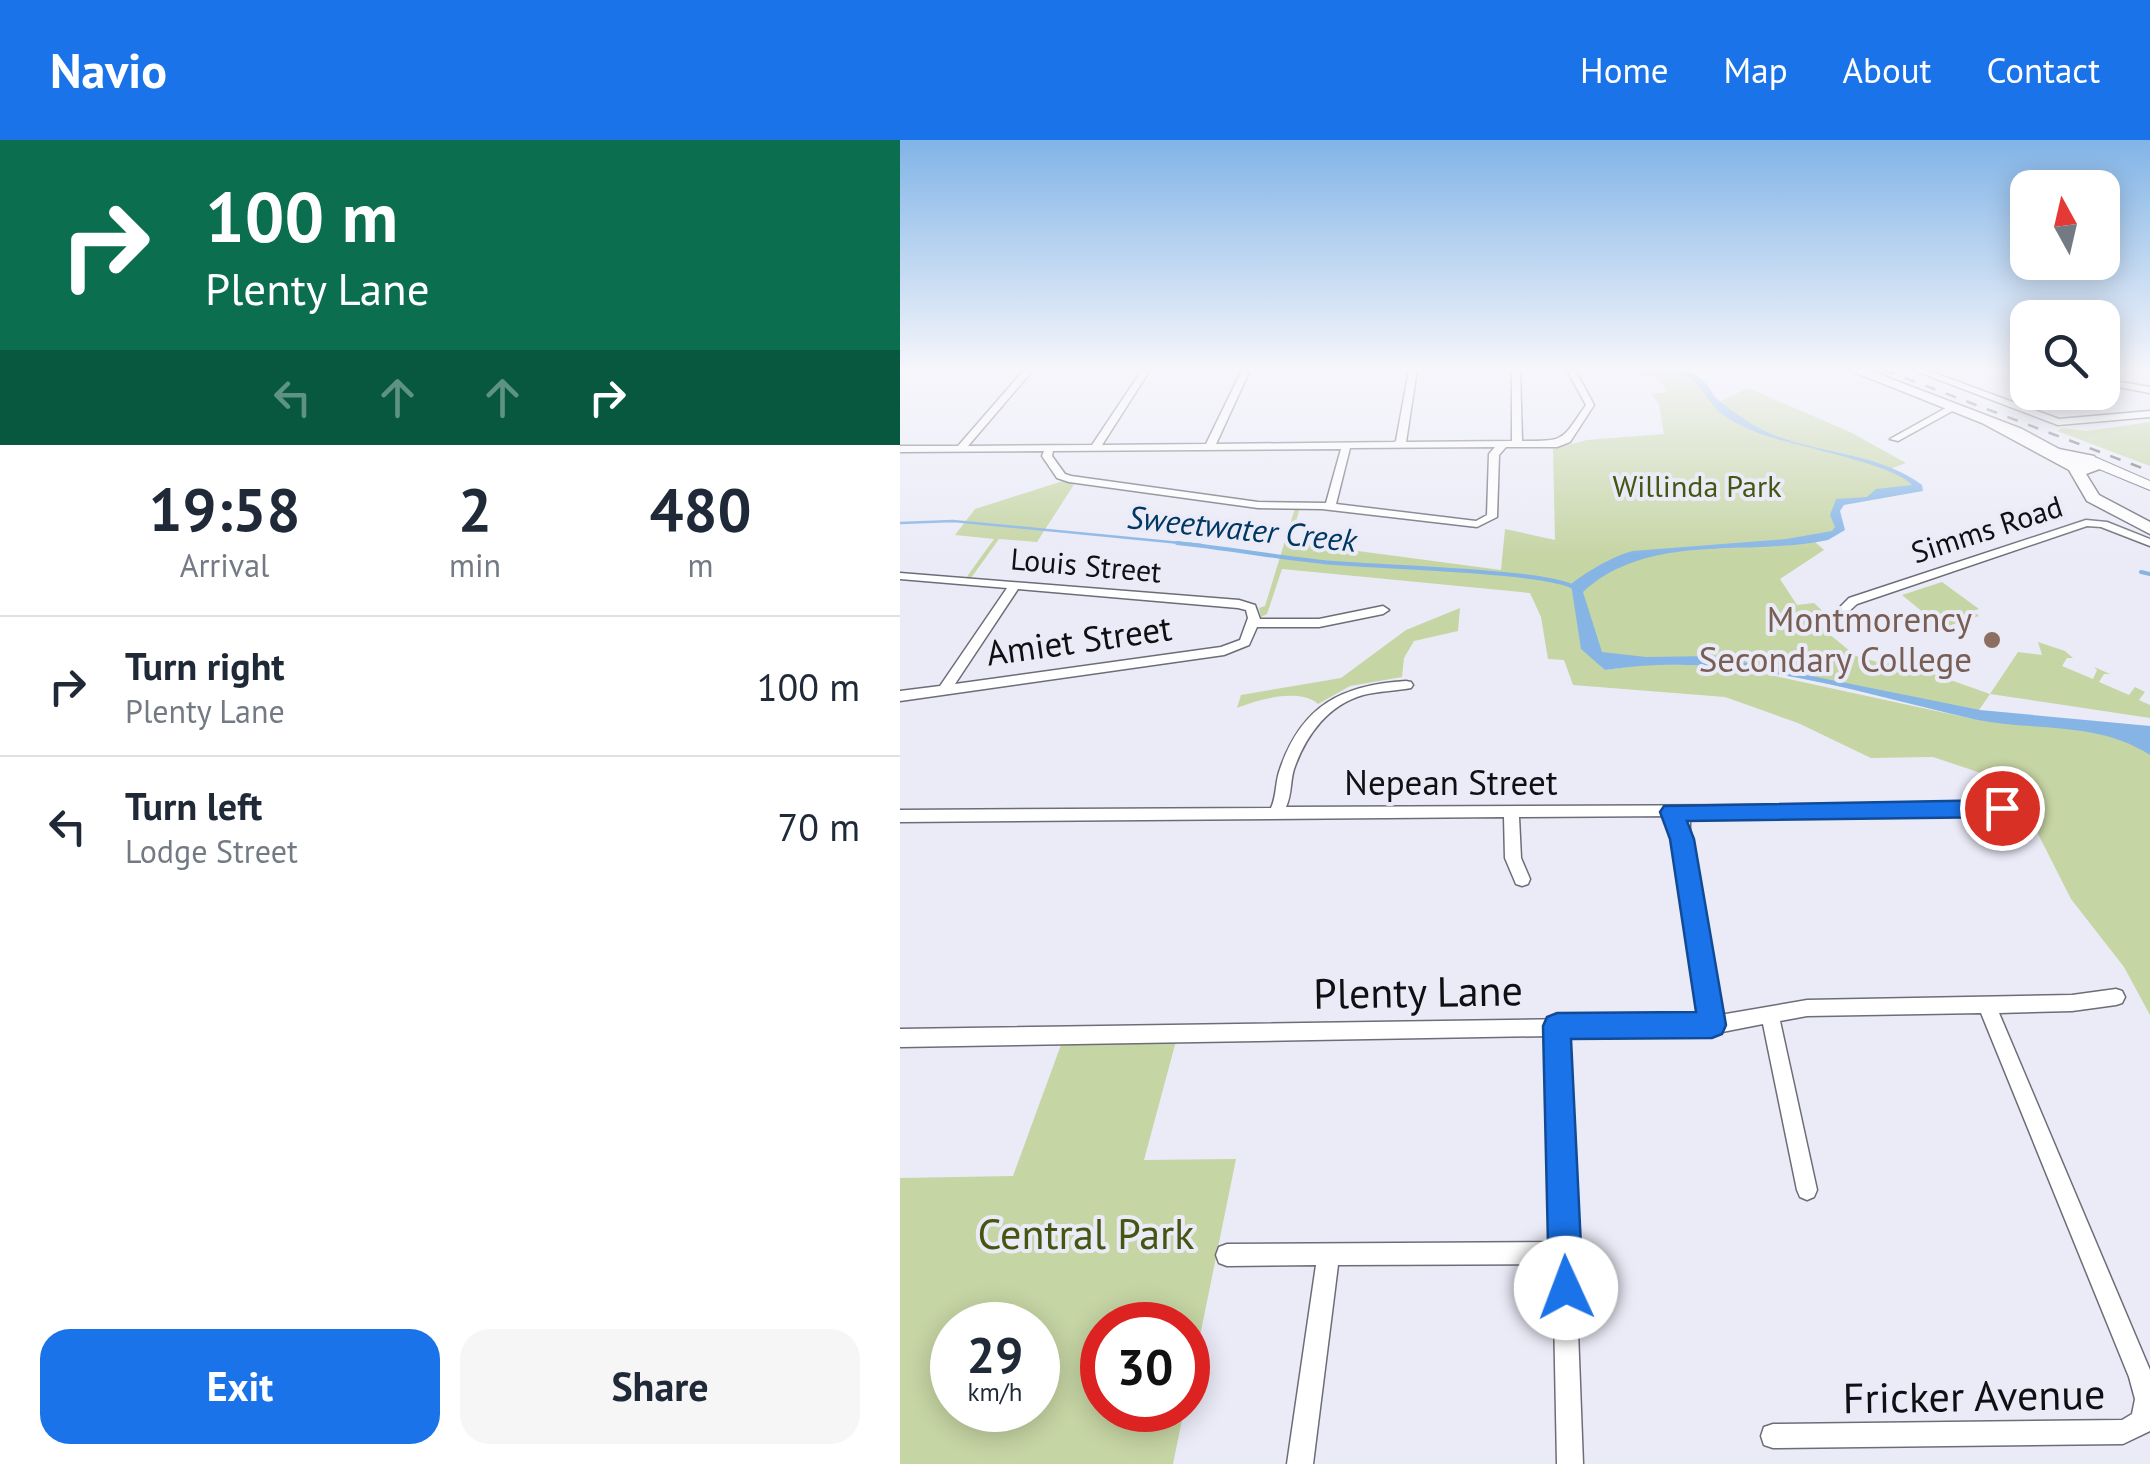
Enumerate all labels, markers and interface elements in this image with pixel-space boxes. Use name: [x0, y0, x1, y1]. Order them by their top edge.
text: Navio: [50, 39, 167, 101]
text: Home: [1580, 47, 1669, 93]
text: Map: [1724, 47, 1788, 93]
text: About: [1843, 47, 1931, 93]
text: Contact: [1986, 47, 2100, 93]
north arrow: [2010, 170, 2120, 280]
map controls: [2010, 170, 2120, 410]
text: 100 m: [205, 171, 398, 261]
icon: right: [40, 180, 170, 310]
text: Plenty Lane: [205, 259, 430, 317]
button: search: [2010, 300, 2120, 410]
icon: left: [265, 370, 320, 425]
icon: ahead: [370, 370, 425, 425]
icon: ahead: [475, 370, 530, 425]
icon: right: [580, 370, 635, 425]
park label: Willinda Park: [1612, 466, 1782, 505]
text: 19:58: [148, 470, 301, 548]
text: 2: [458, 470, 492, 548]
text: 480: [650, 470, 752, 548]
street label: Simms Road: [1906, 486, 2067, 571]
water label: Sweetwater Creek: [1126, 495, 1360, 561]
street label: Louis Street: [1009, 538, 1163, 591]
text: Arrival: [180, 544, 269, 586]
text: min: [449, 544, 501, 586]
text: m: [688, 544, 714, 586]
place label: Montmorency Secondary College: [1699, 596, 1972, 682]
street label: Amiet Street: [983, 604, 1175, 676]
marker: Montmorency Secondary College: [1981, 629, 2003, 651]
text: Turn right: [125, 641, 285, 690]
icon: right: [40, 659, 95, 714]
text: 100 m: [757, 662, 860, 711]
text: Plenty Lane: [125, 690, 285, 732]
street label: Nepean Street: [1344, 759, 1558, 805]
pin: [1960, 766, 2045, 851]
text: Turn left: [125, 781, 262, 830]
icon: arrive: [1975, 781, 2030, 836]
icon: left: [40, 799, 95, 854]
text: 70 m: [778, 802, 860, 851]
text: Lodge Street: [125, 830, 298, 872]
street label: Plenty Lane: [1313, 962, 1523, 1021]
park label: Central Park: [978, 1206, 1194, 1261]
position arrow: [1514, 1236, 1618, 1340]
speed limit sign: 30: [1080, 1302, 1210, 1432]
text: 29: [967, 1322, 1023, 1387]
button: Exit: [40, 1329, 440, 1444]
button: Share: [460, 1329, 860, 1444]
street label: Fricker Avenue: [1842, 1366, 2106, 1425]
text: km/h: [968, 1376, 1022, 1408]

